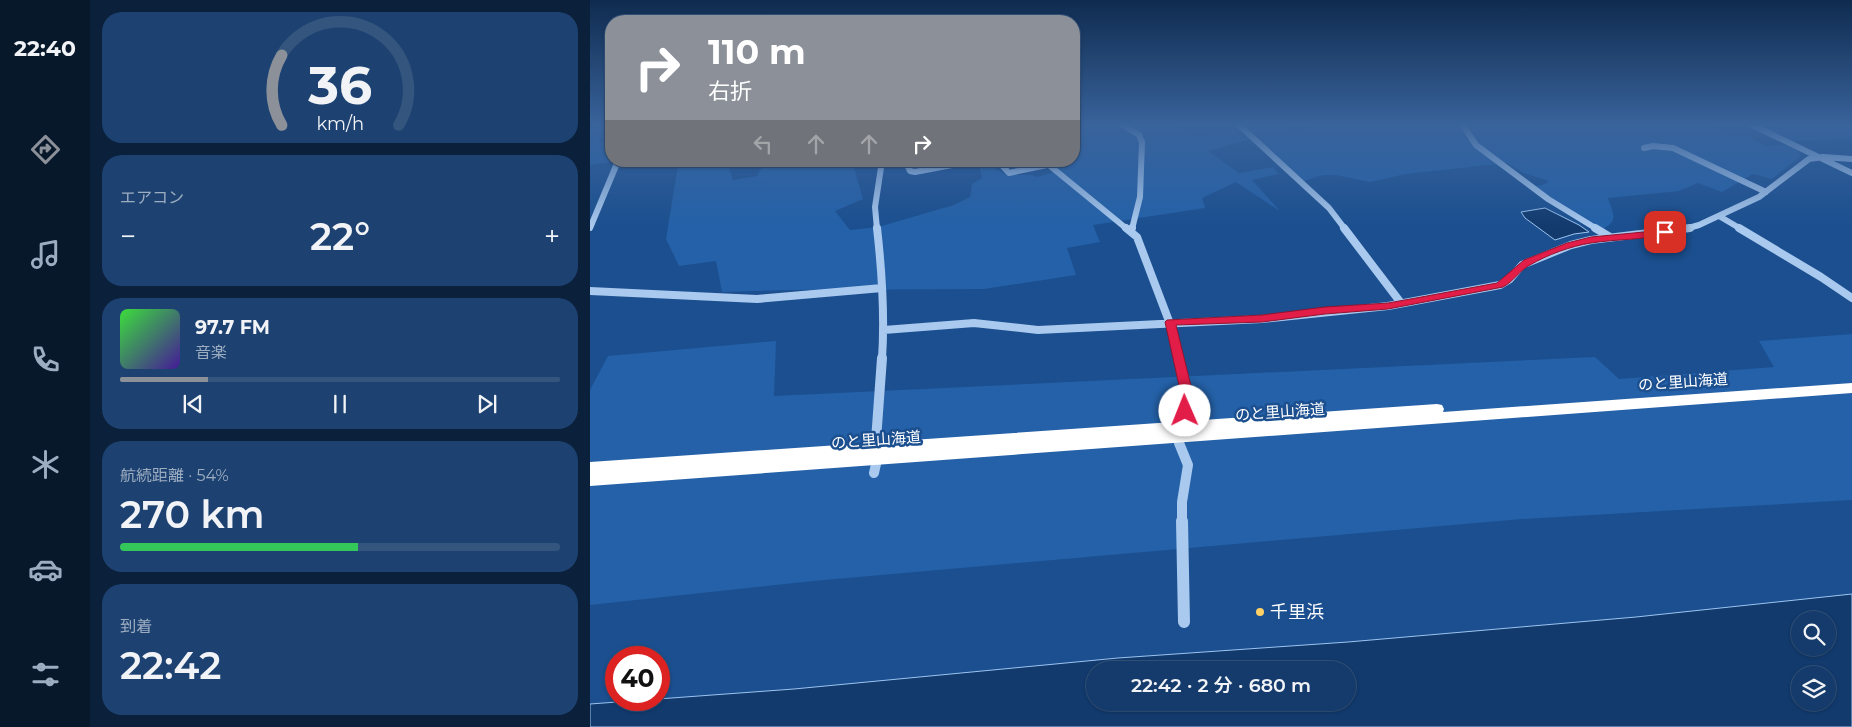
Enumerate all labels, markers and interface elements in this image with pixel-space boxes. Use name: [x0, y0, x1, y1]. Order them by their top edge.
text: 110 m: [708, 30, 806, 73]
text: 22:40: [14, 35, 76, 62]
icon: right: [625, 35, 690, 100]
text: 36: [307, 54, 372, 117]
text: 右折: [708, 78, 752, 105]
text: km/h: [316, 113, 364, 134]
icon: left: [749, 130, 777, 158]
icon: ahead: [802, 130, 830, 158]
icon: ahead: [855, 130, 883, 158]
icon: right: [908, 130, 936, 158]
icon: directions: [28, 132, 63, 167]
text: エアコン: [120, 188, 184, 207]
pin: [1644, 211, 1686, 253]
text: 22°: [310, 213, 370, 260]
icon: arrive: [1651, 218, 1679, 246]
text: −: [120, 219, 136, 253]
text: +: [544, 219, 560, 253]
icon: music: [28, 237, 63, 272]
text: 97.7 FM: [195, 316, 270, 339]
icon: phone: [28, 342, 63, 377]
text: 音楽: [195, 343, 227, 362]
street label: のと里山海道: [1637, 369, 1729, 394]
position arrow: [1158, 384, 1210, 436]
icon: previous: [179, 390, 207, 418]
icon: pause: [326, 390, 354, 418]
icon: next: [473, 390, 501, 418]
street label: のと里山海道: [1234, 399, 1326, 424]
street label: のと里山海道: [830, 427, 922, 452]
icon: climate: [28, 447, 63, 482]
text: 航続距離 · 54%: [120, 466, 229, 485]
text: 270 km: [120, 491, 264, 538]
icon: car: [28, 552, 63, 587]
place label: 千里浜: [1270, 601, 1324, 623]
marker: 千里浜: [1254, 606, 1266, 618]
map controls: [1791, 611, 1836, 711]
button: search: [1791, 611, 1836, 656]
text: 到着: [120, 617, 152, 636]
text: 22:42: [120, 642, 221, 689]
speed limit sign: 40: [605, 646, 670, 711]
icon: filters: [28, 657, 63, 692]
button: layers: [1791, 666, 1836, 711]
text: 22:42 · 2 分 · 680 m: [1131, 674, 1311, 697]

